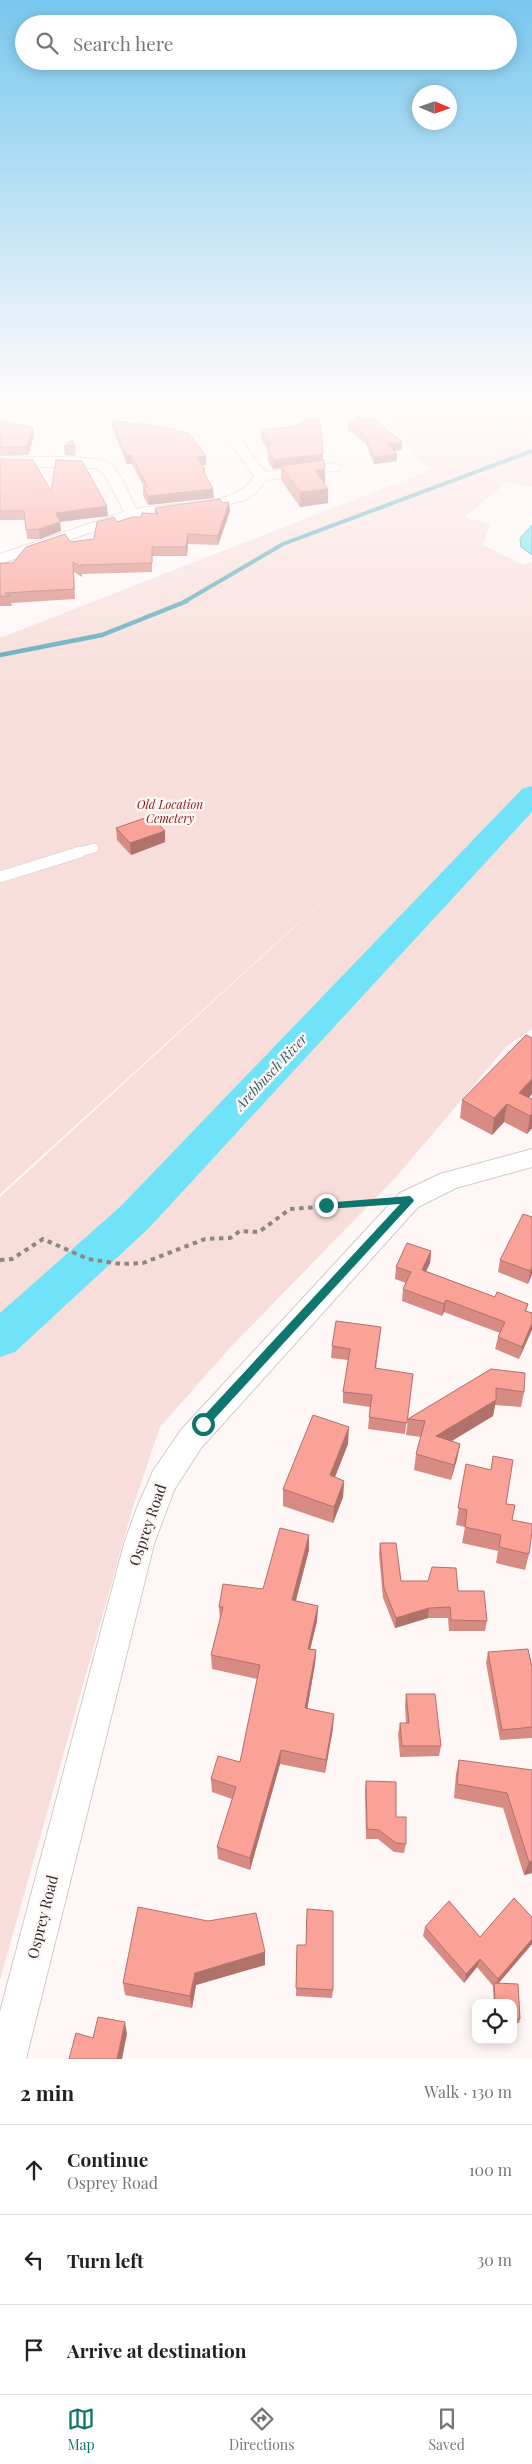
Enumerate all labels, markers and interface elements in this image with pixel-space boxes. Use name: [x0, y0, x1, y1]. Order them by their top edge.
search box: [15, 15, 517, 70]
icon: search: [33, 29, 61, 57]
text: Search here: [73, 30, 173, 56]
north arrow: [412, 85, 457, 130]
park label: Old Location Cemetery: [137, 796, 203, 826]
water label: Arebbusch River: [229, 1029, 312, 1115]
route end: [315, 1194, 338, 1217]
route start: [192, 1413, 215, 1436]
street label: Osprey Road: [124, 1481, 170, 1568]
street label: Osprey Road: [22, 1873, 62, 1961]
map controls: [472, 1999, 517, 2044]
button: locate: [472, 1999, 517, 2044]
text: 2 min: [20, 2078, 74, 2106]
text: Walk · 130 m: [424, 2081, 512, 2102]
text: Continue: [67, 2146, 148, 2172]
icon: ahead: [20, 2156, 48, 2184]
text: 100 m: [469, 2159, 512, 2180]
text: Osprey Road: [67, 2172, 158, 2193]
icon: left: [20, 2246, 48, 2274]
text: Turn left: [67, 2247, 144, 2273]
text: 30 m: [477, 2249, 512, 2270]
icon: arrive: [20, 2336, 48, 2364]
text: Arrive at destination: [67, 2337, 247, 2363]
tab: Map: [67, 2405, 95, 2454]
tab: Directions: [229, 2405, 294, 2454]
tab: Saved: [429, 2405, 465, 2454]

